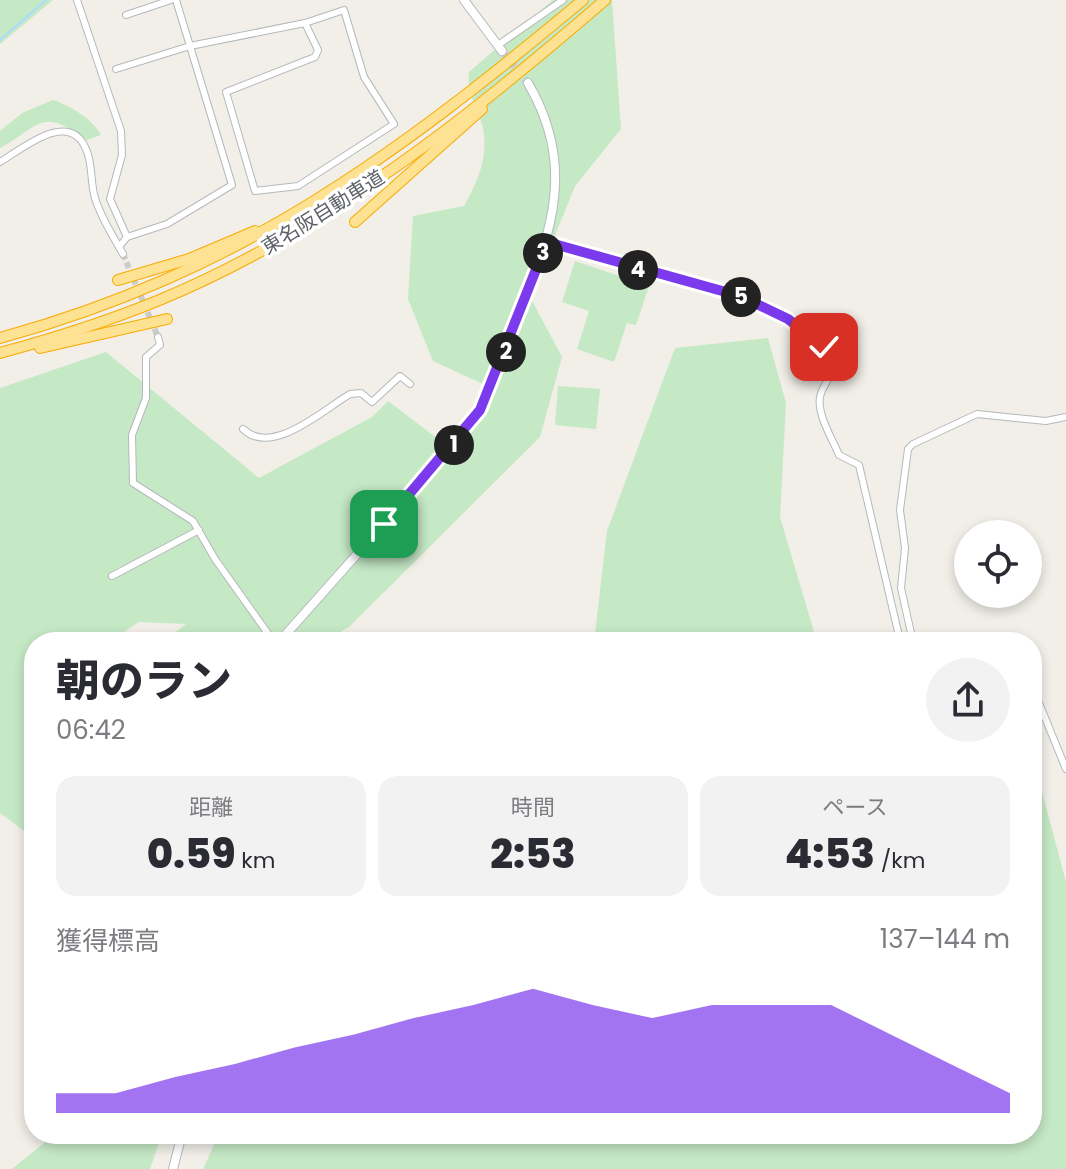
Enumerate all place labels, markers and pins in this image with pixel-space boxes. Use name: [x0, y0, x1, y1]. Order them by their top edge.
pin: 3: [523, 233, 563, 273]
pin: 4: [618, 250, 658, 290]
pin: 5: [721, 277, 761, 317]
pin: [790, 313, 858, 381]
pin: 2: [486, 332, 526, 372]
pin: 1: [434, 425, 474, 465]
pin: [350, 490, 418, 558]

